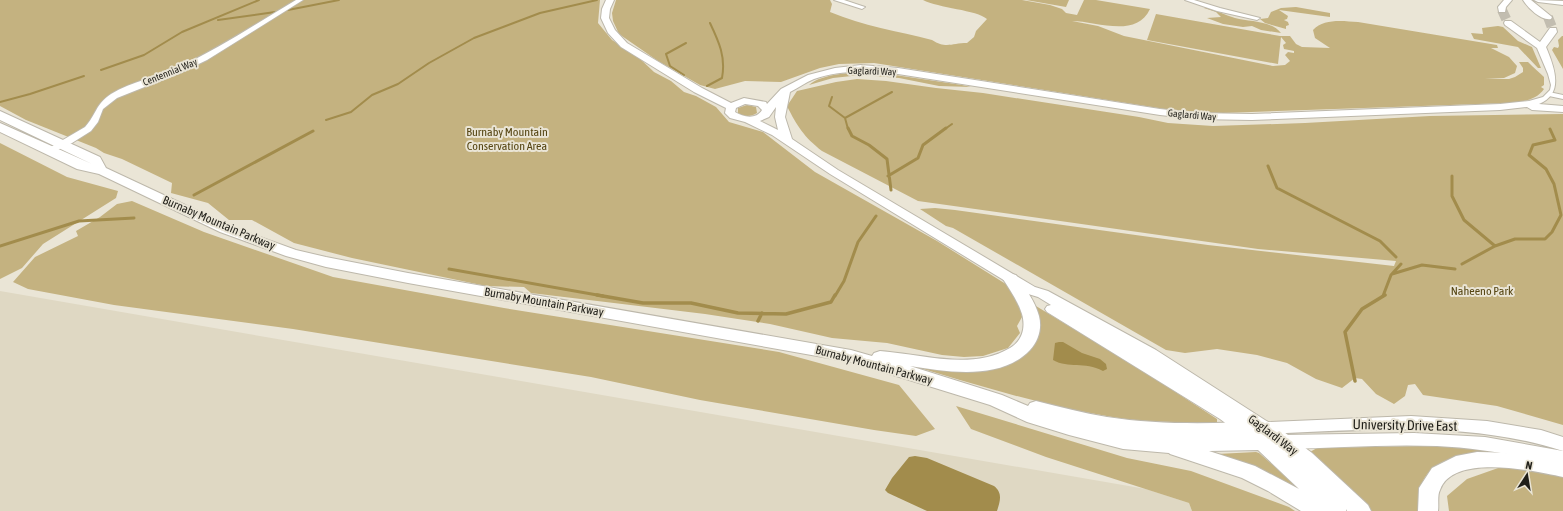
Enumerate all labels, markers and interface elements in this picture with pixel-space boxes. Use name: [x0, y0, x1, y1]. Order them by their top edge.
street label: Centennial Way: [141, 56, 199, 88]
street label: Gaglardi Way: [848, 65, 896, 77]
street label: Gaglardi Way: [1167, 107, 1217, 123]
park label: Burnaby Mountain Conservation Area: [466, 125, 548, 153]
street label: Burnaby Mountain Parkway: [161, 193, 277, 253]
park label: Naheeno Park: [1451, 284, 1514, 298]
street label: Burnaby Mountain Parkway: [483, 285, 605, 319]
street label: Burnaby Mountain Parkway: [814, 343, 934, 387]
street label: Gaglardi Way: [1245, 412, 1301, 458]
street label: University Drive East: [1352, 416, 1458, 434]
north arrow: [1507, 455, 1547, 495]
text: N: [1525, 459, 1534, 472]

